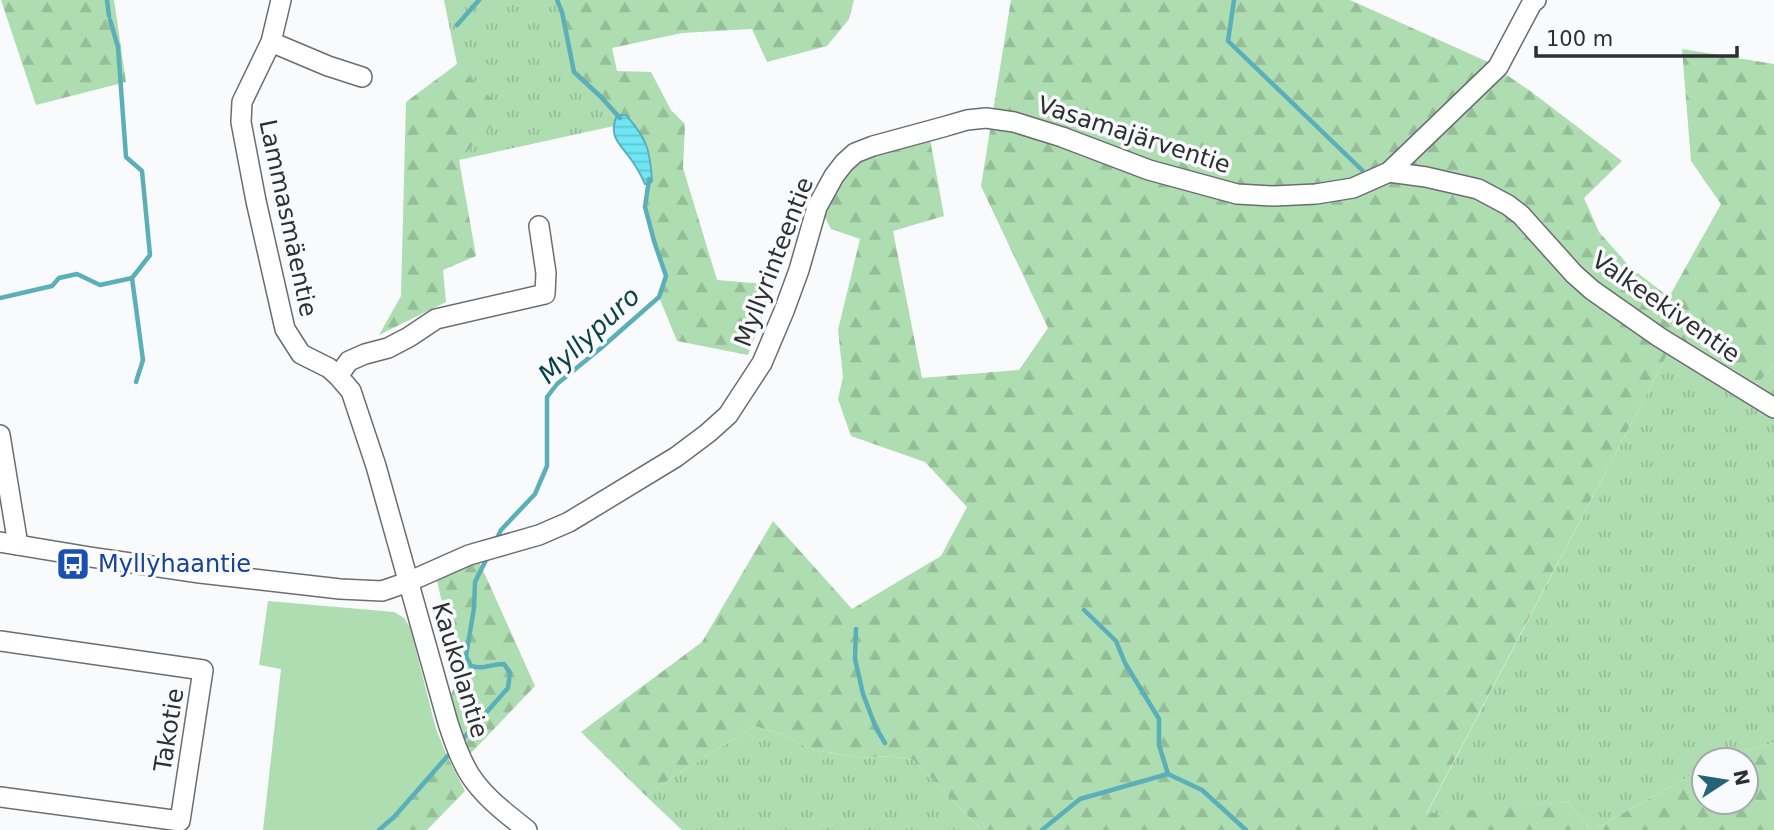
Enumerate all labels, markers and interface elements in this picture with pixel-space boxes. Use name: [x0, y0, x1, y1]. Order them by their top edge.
scale bar: [1536, 14, 1737, 58]
text: 100 m: [1546, 27, 1613, 51]
street label: Vasamajärventie: [1034, 91, 1234, 179]
street label: Lammasmäentie: [253, 117, 323, 319]
street label: Myllyrinteentie: [729, 173, 819, 351]
street label: Valkeekiventie: [1587, 246, 1745, 368]
water label: Myllypuro: [532, 281, 646, 389]
bus stop icon: Myllyhaantie: [54, 545, 92, 583]
place label: Myllyhaantie: [98, 550, 251, 578]
street label: Kaukolantie: [426, 599, 494, 741]
street label: Takotie: [148, 686, 189, 775]
north arrow: [1690, 746, 1760, 816]
text: N: [1729, 767, 1754, 788]

